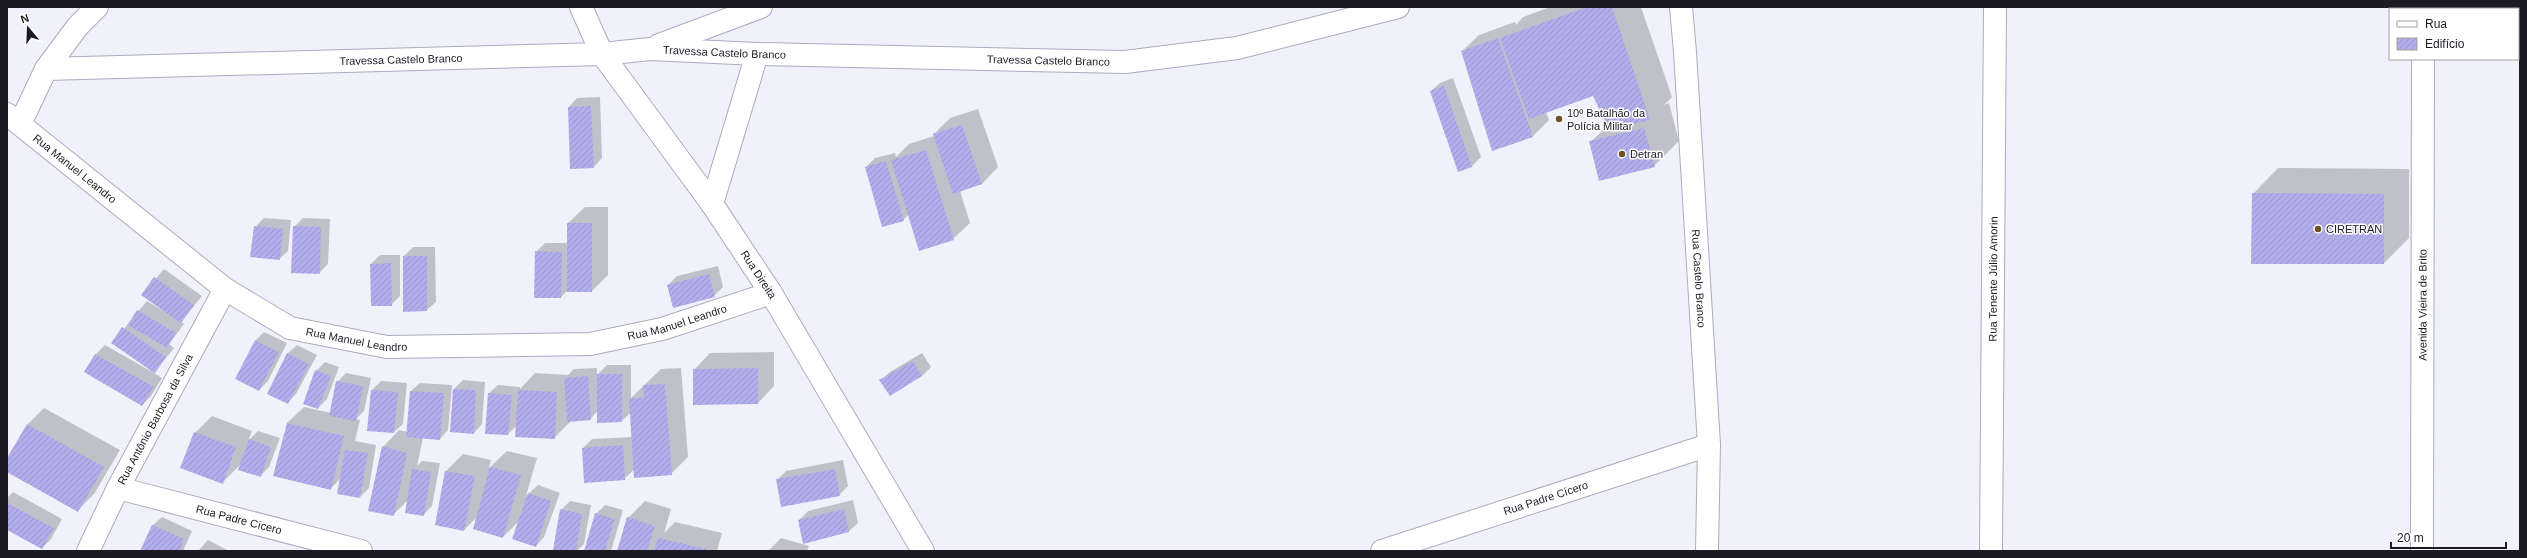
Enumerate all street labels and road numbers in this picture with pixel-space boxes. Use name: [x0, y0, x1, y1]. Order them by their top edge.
street label: Travessa Castelo Branco: [663, 44, 786, 61]
street label: Travessa Castelo Branco: [339, 52, 463, 67]
street label: Travessa Castelo Branco: [987, 53, 1110, 68]
street label: Rua Manuel Leandro: [31, 132, 119, 205]
street label: Rua Tenente Júlio Amorin: [1987, 216, 1999, 342]
street label: Rua Castelo Branco: [1690, 229, 1708, 328]
street label: Rua Direita: [738, 248, 779, 301]
street label: Avenida Vieira de Brito: [2416, 249, 2429, 361]
street label: Rua Manuel Leandro: [626, 302, 728, 342]
street label: Rua Manuel Leandro: [305, 325, 407, 353]
street label: Rua Antônio Barbosa da Silva: [115, 351, 195, 486]
street label: Rua Padre Cícero: [1502, 479, 1589, 517]
street label: Rua Padre Cícero: [195, 503, 283, 536]

